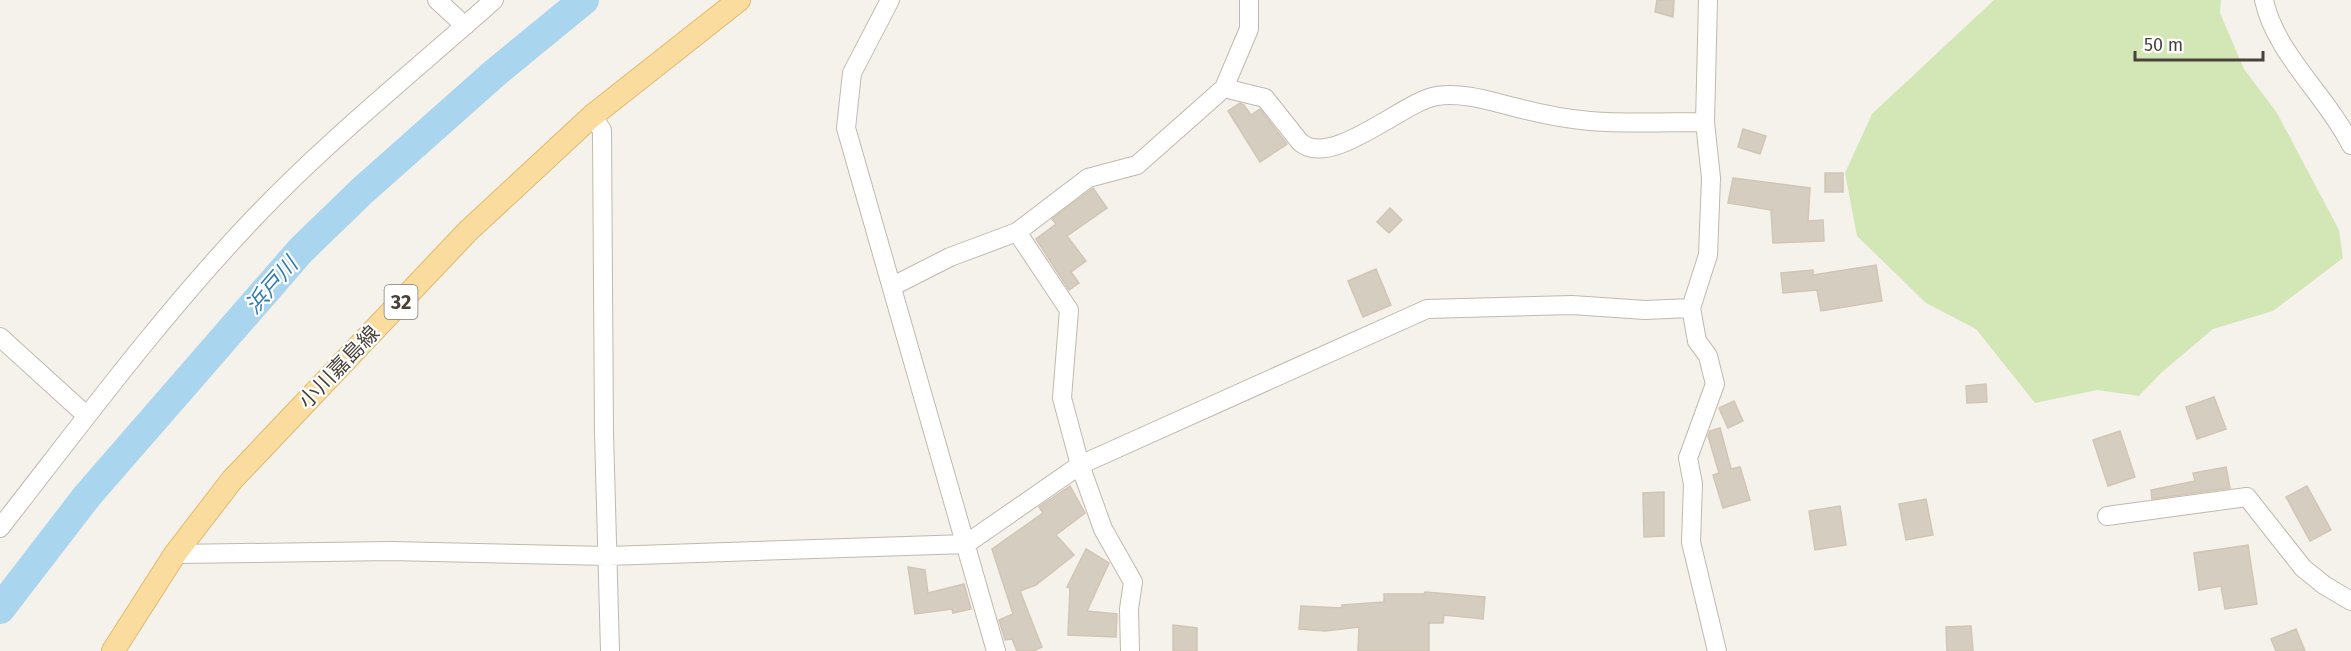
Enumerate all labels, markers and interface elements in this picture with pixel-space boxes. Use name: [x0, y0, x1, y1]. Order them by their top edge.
scale bar: [2135, 24, 2262, 62]
text: 50 m: [2144, 34, 2183, 56]
water label: 浜戸川: [240, 250, 305, 319]
road number: 32: [384, 285, 418, 319]
street label: 小川嘉島線: [293, 320, 385, 414]

